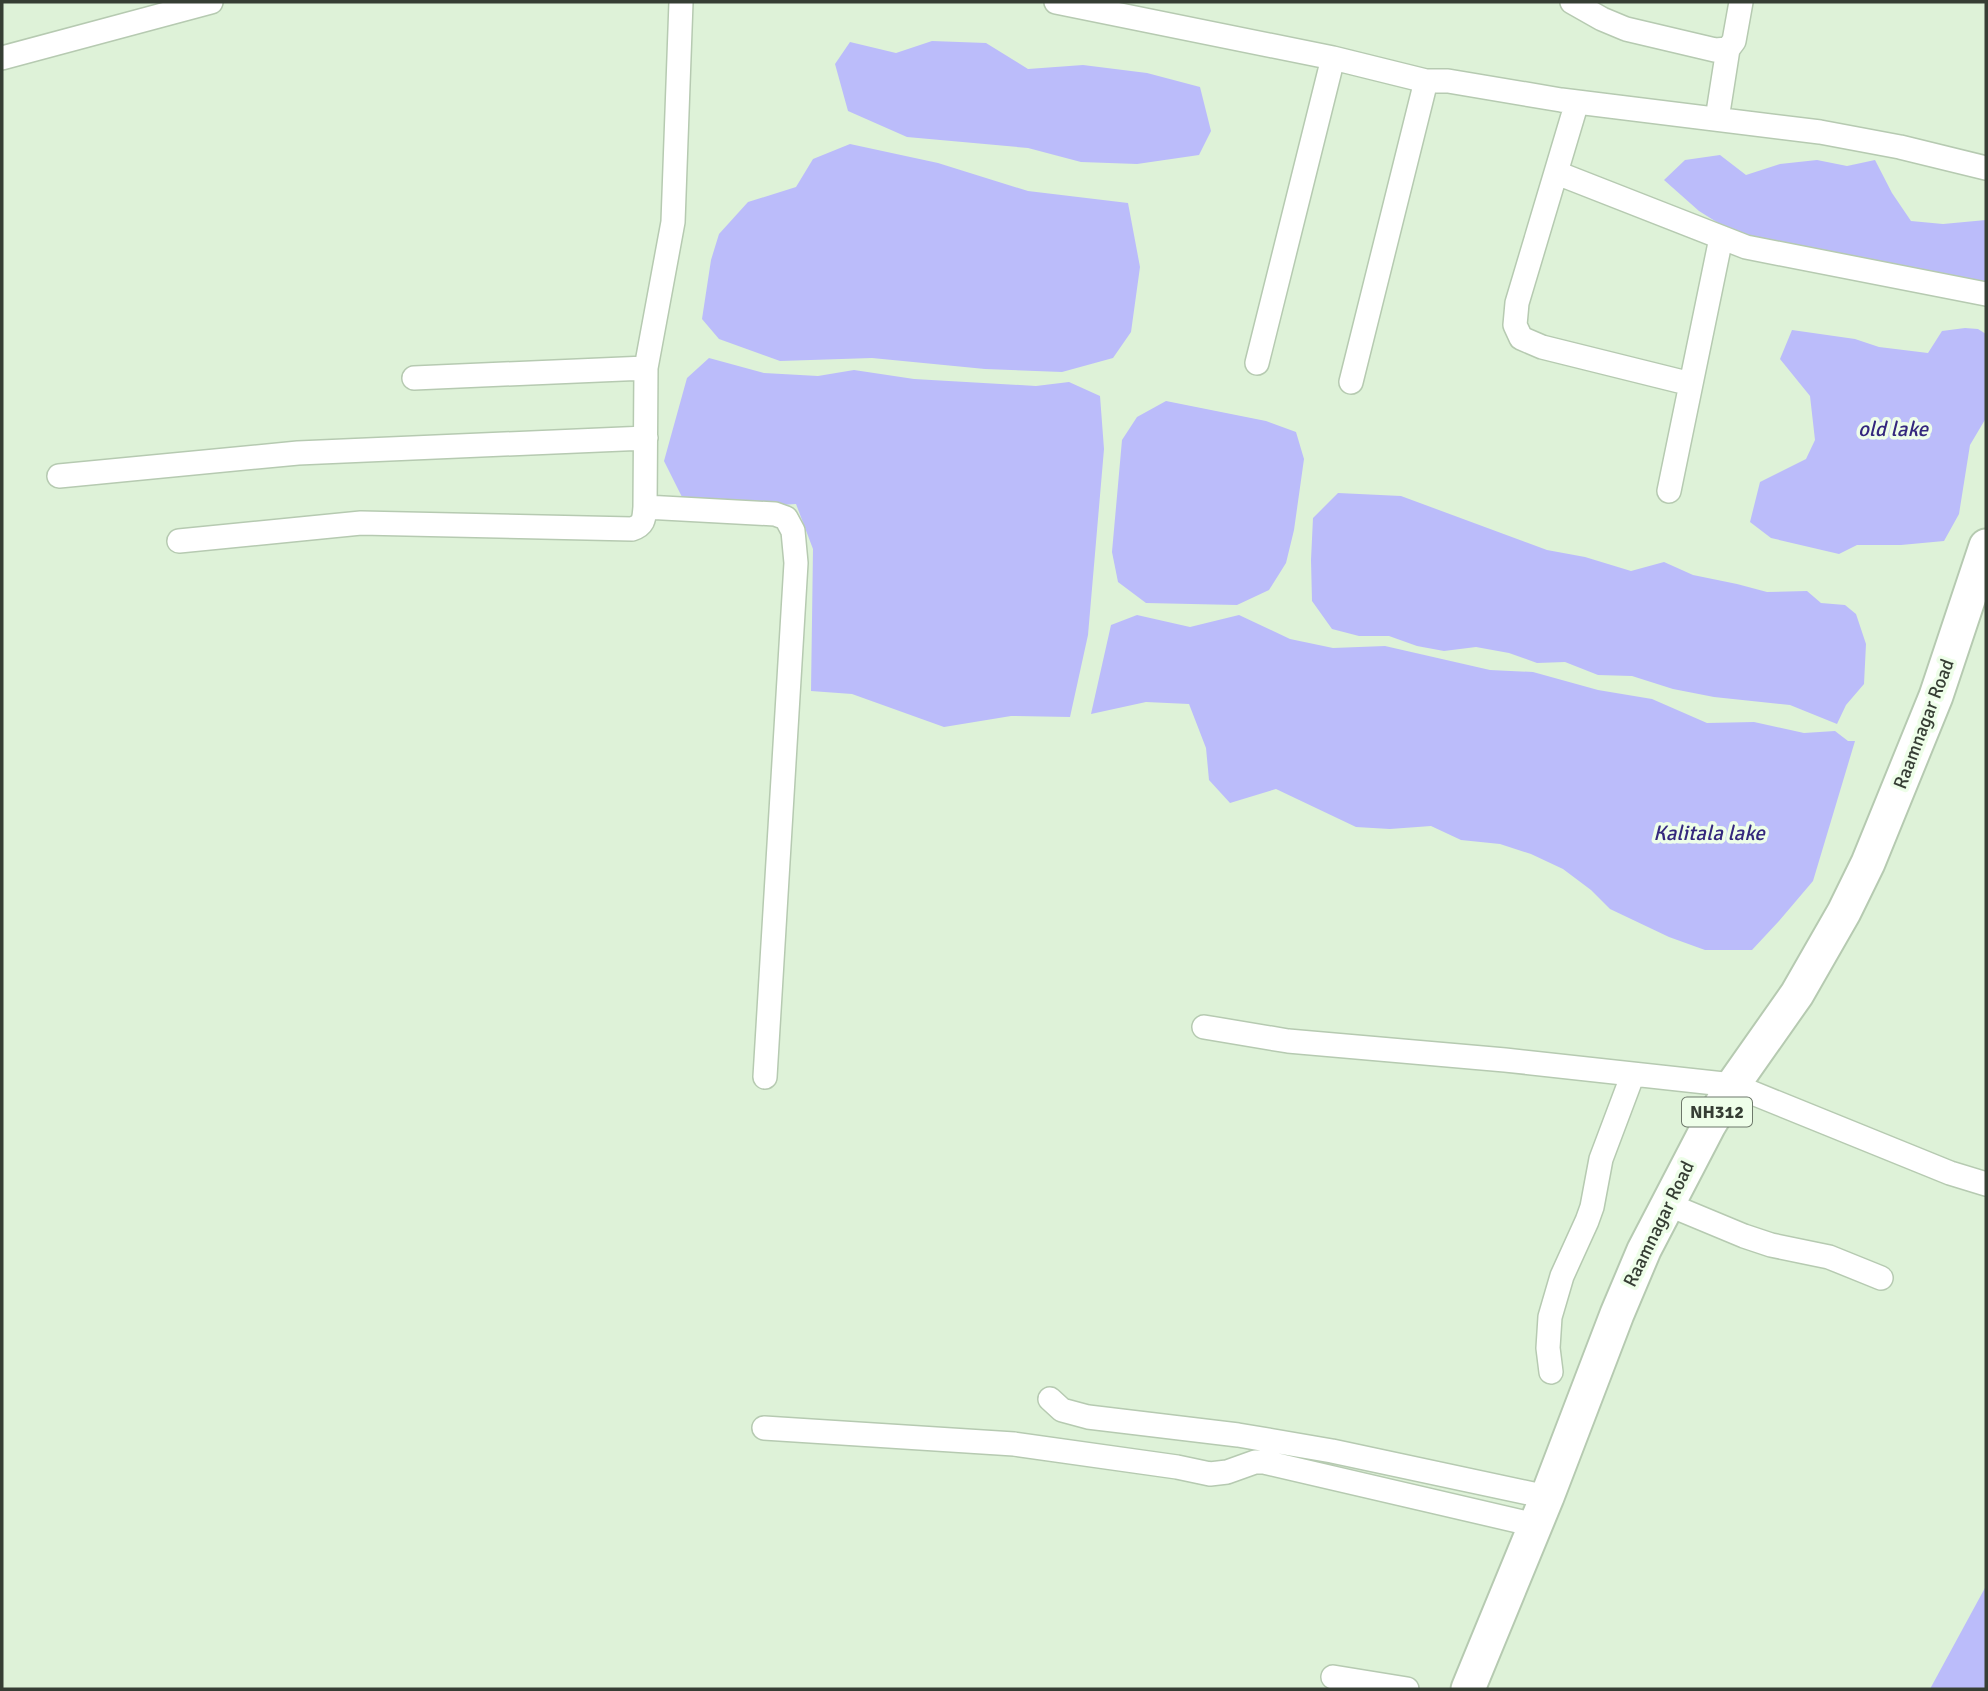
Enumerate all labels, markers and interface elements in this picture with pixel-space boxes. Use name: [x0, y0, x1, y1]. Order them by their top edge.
water label: old lake: [1858, 416, 1930, 442]
street label: Raamnagar Road: [1888, 656, 1960, 792]
water label: Kalitala lake: [1653, 820, 1766, 846]
road number: NH312: [1682, 1098, 1752, 1126]
street label: Raamnagar Road: [1618, 1157, 1700, 1291]

